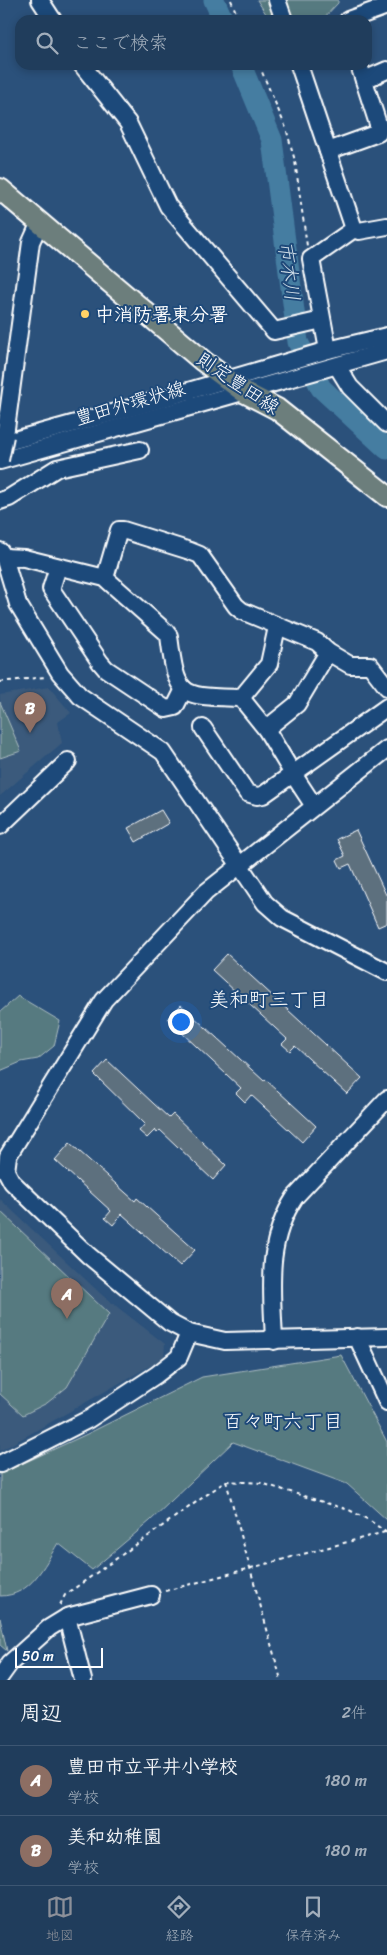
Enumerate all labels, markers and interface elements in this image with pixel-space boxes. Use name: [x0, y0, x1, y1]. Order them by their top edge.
search box: [15, 15, 372, 70]
text: ここで検索: [73, 26, 168, 59]
icon: search: [33, 29, 61, 57]
water label: 市木川: [268, 239, 310, 303]
place label: 中消防署東分署: [95, 298, 228, 331]
marker: 中消防署東分署: [79, 308, 91, 320]
street label: 則定豊田線: [189, 343, 287, 423]
street label: 豊田外環状線: [71, 371, 189, 435]
pin: B: [14, 692, 46, 733]
district label: 美和町三丁目: [209, 982, 329, 1017]
your location: [168, 1009, 194, 1035]
pin: A: [51, 1278, 83, 1319]
district label: 百々町六丁目: [223, 1404, 343, 1439]
text: 50 m: [22, 1644, 54, 1669]
scale bar: [15, 1645, 102, 1668]
text: 周辺: [20, 1694, 62, 1732]
text: 2件: [342, 1698, 367, 1727]
text: 豊田市立平井小学校: [67, 1750, 238, 1783]
text: A: [31, 1766, 41, 1795]
text: 180 m: [324, 1766, 367, 1795]
text: 学校: [67, 1783, 99, 1812]
text: 美和幼稚園: [67, 1820, 162, 1853]
text: B: [31, 1836, 41, 1865]
text: 180 m: [324, 1836, 367, 1865]
text: 学校: [67, 1853, 99, 1882]
tab: 地図: [46, 1893, 74, 1948]
tab: 経路: [165, 1893, 193, 1948]
tab: 保存済み: [285, 1893, 341, 1948]

